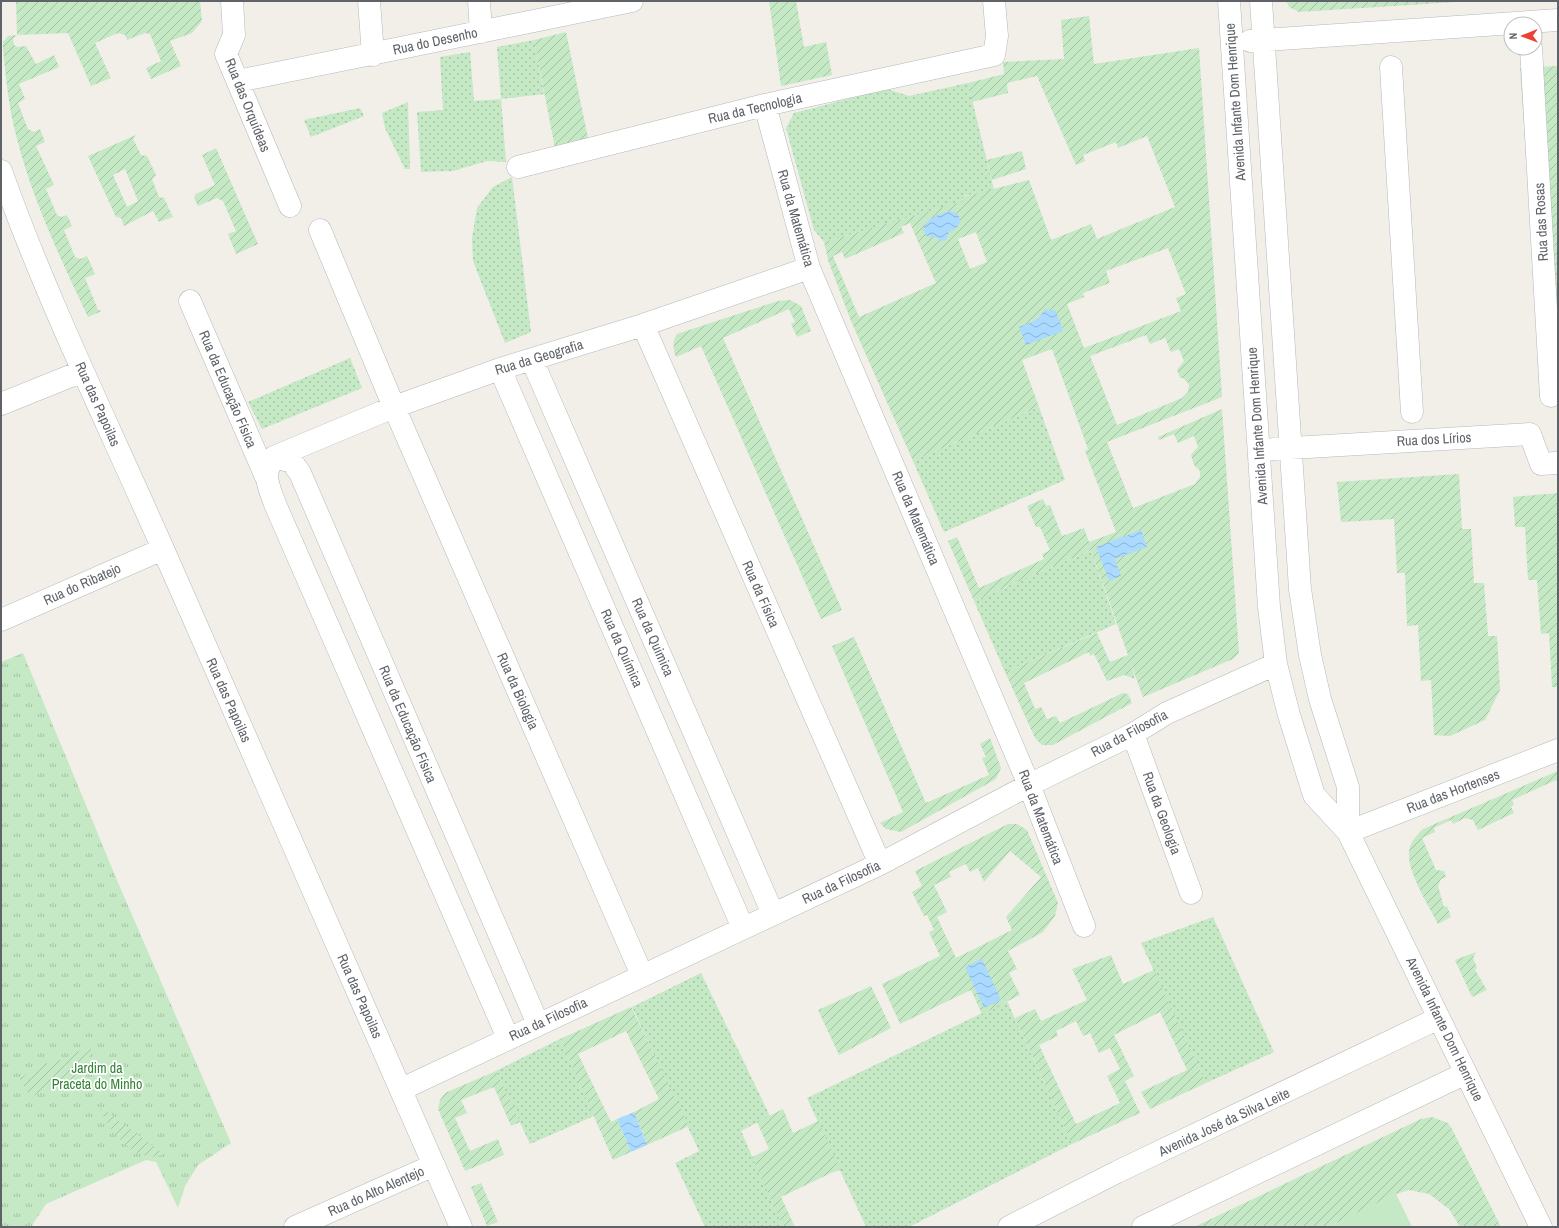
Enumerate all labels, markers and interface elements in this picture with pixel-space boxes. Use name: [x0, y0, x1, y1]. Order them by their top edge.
north arrow: [1503, 16, 1543, 56]
street label: Rua do Desenho: [391, 23, 479, 59]
street label: Avenida Infante Dom Henrique: [1221, 23, 1250, 182]
text: N: [1506, 33, 1520, 40]
street label: Rua das Orquídeas: [221, 55, 275, 155]
street label: Rua da Tecnologia: [706, 88, 804, 128]
street label: Rua da Matemática: [774, 167, 819, 269]
street label: Rua das Rosas: [1530, 182, 1552, 262]
street label: Rua da Educação Física: [195, 328, 261, 451]
street label: Rua da Geografia: [493, 335, 586, 379]
street label: Avenida Infante Dom Henrique: [1243, 347, 1272, 506]
street label: Rua das Papoilas: [71, 359, 125, 449]
street label: Rua dos Lírios: [1396, 428, 1472, 450]
street label: Rua da Matemática: [888, 468, 944, 568]
street label: Rua da Física: [738, 558, 784, 631]
street label: Rua do Ribatejo: [40, 559, 124, 609]
street label: Rua da Quimica: [628, 595, 678, 679]
street label: Rua da Química: [597, 606, 647, 690]
street label: Rua da Biologia: [493, 650, 543, 733]
street label: Rua das Papoilas: [202, 655, 256, 745]
street label: Rua da Educação Física: [375, 663, 441, 786]
street label: Rua da Filosofia: [1088, 705, 1171, 761]
street label: Rua das Hortenses: [1404, 765, 1502, 817]
street label: Rua da Matemática: [1015, 767, 1068, 868]
street label: Rua da Geologia: [1139, 769, 1186, 857]
street label: Rua da Filosofia: [799, 856, 884, 908]
street label: Rua das Papoilas: [333, 951, 387, 1041]
street label: Avenida Infante Dom Henrique: [1402, 953, 1488, 1104]
street label: Rua da Filosofia: [506, 993, 591, 1045]
park label: Jardim da Praceta do Minho: [52, 1059, 142, 1093]
street label: Avenida José da Silva Leite: [1155, 1084, 1293, 1161]
street label: Rua do Alto Alentejo: [325, 1162, 427, 1220]

